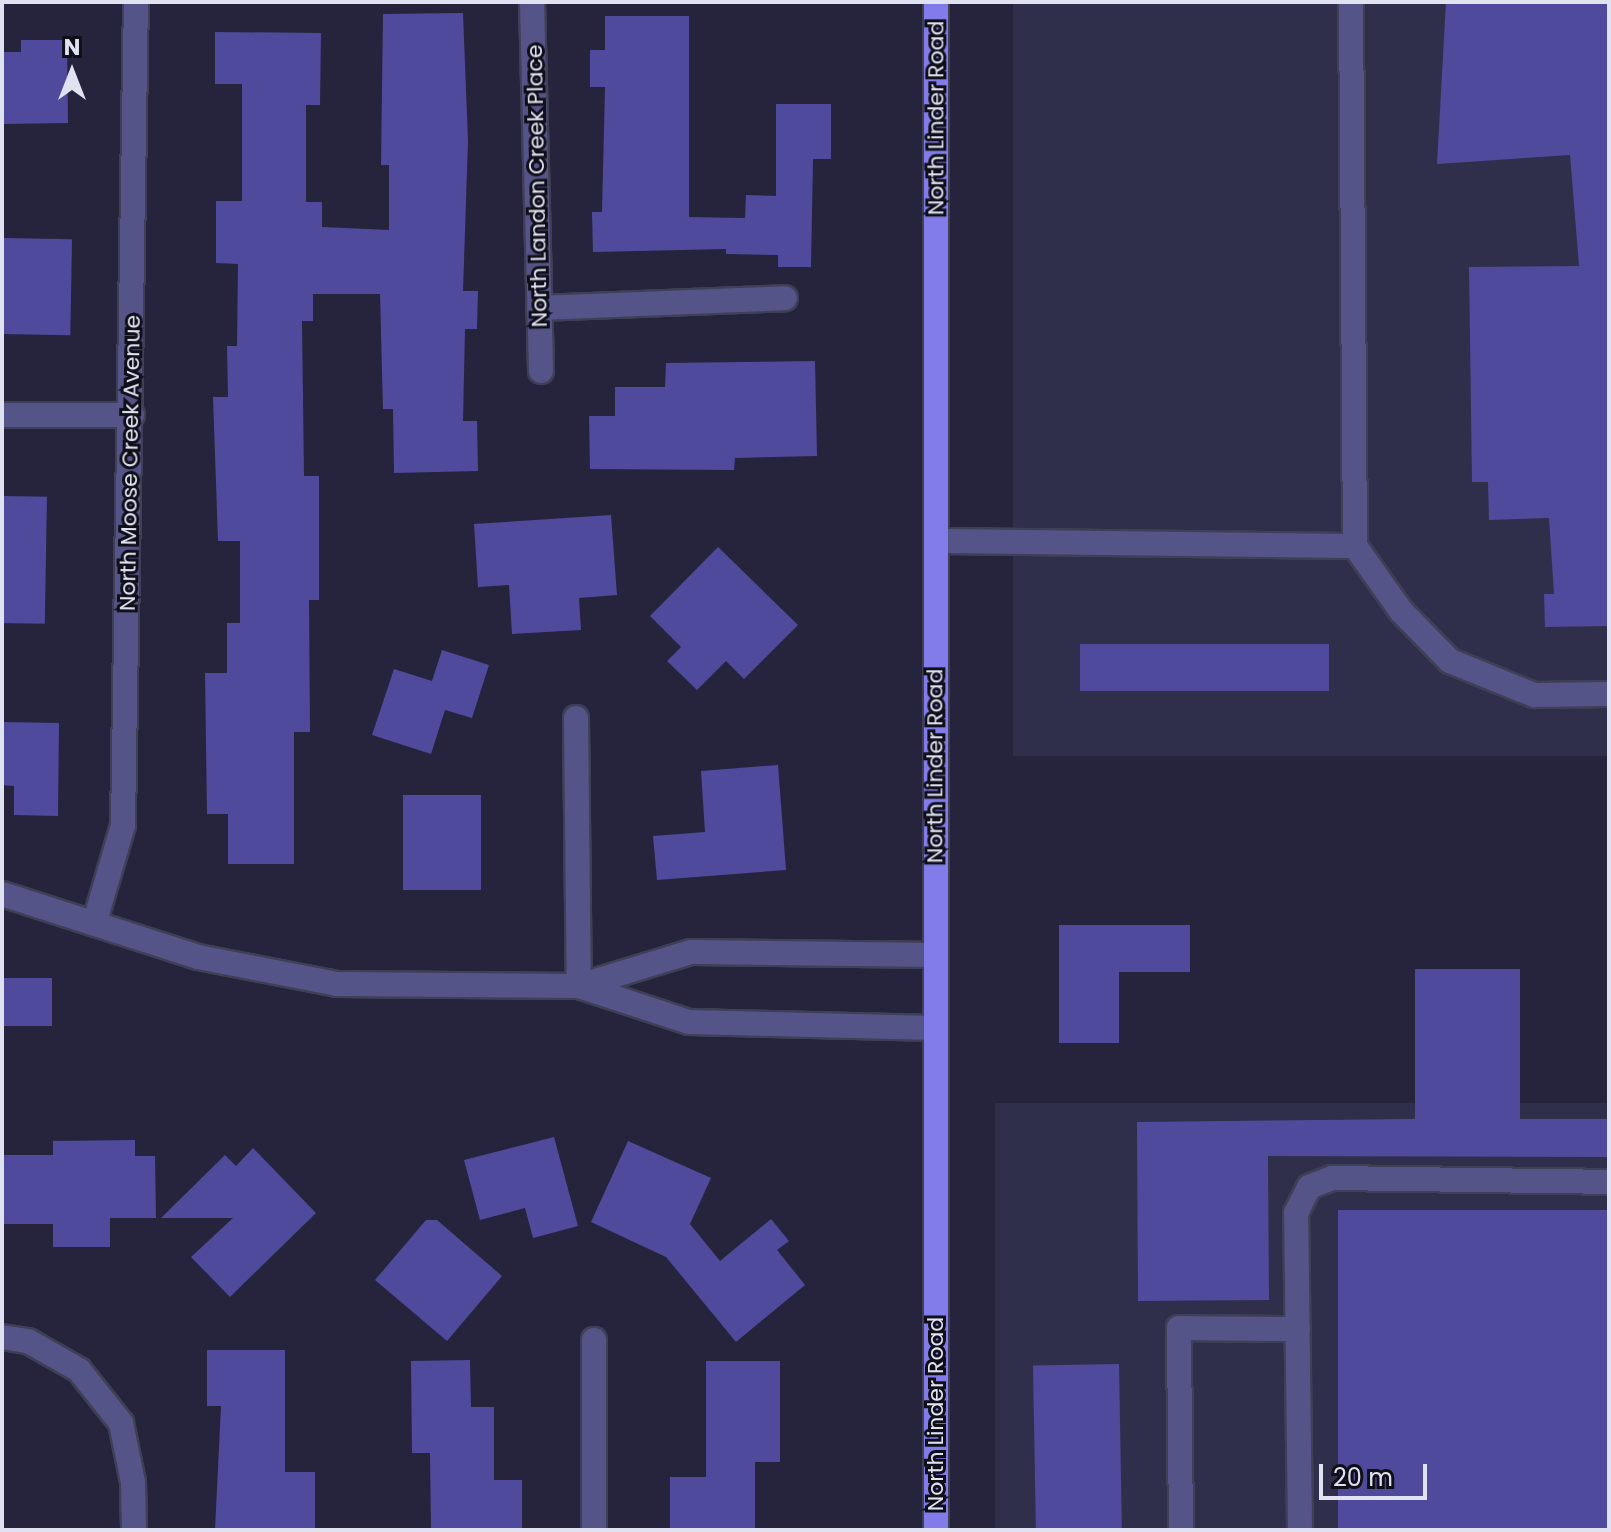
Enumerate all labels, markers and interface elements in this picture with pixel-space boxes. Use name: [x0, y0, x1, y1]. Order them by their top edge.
street label: North Linder Road: [923, 21, 949, 215]
north arrow: [32, 32, 112, 112]
text: N: [64, 32, 80, 63]
street label: North Landon Creek Place: [521, 44, 553, 328]
street label: North Moose Creek Avenue: [114, 315, 146, 611]
street label: North Linder Road: [922, 669, 948, 863]
street label: North Linder Road: [923, 1317, 949, 1511]
scale bar: [1323, 1448, 1431, 1498]
text: 20 m: [1333, 1461, 1393, 1494]

